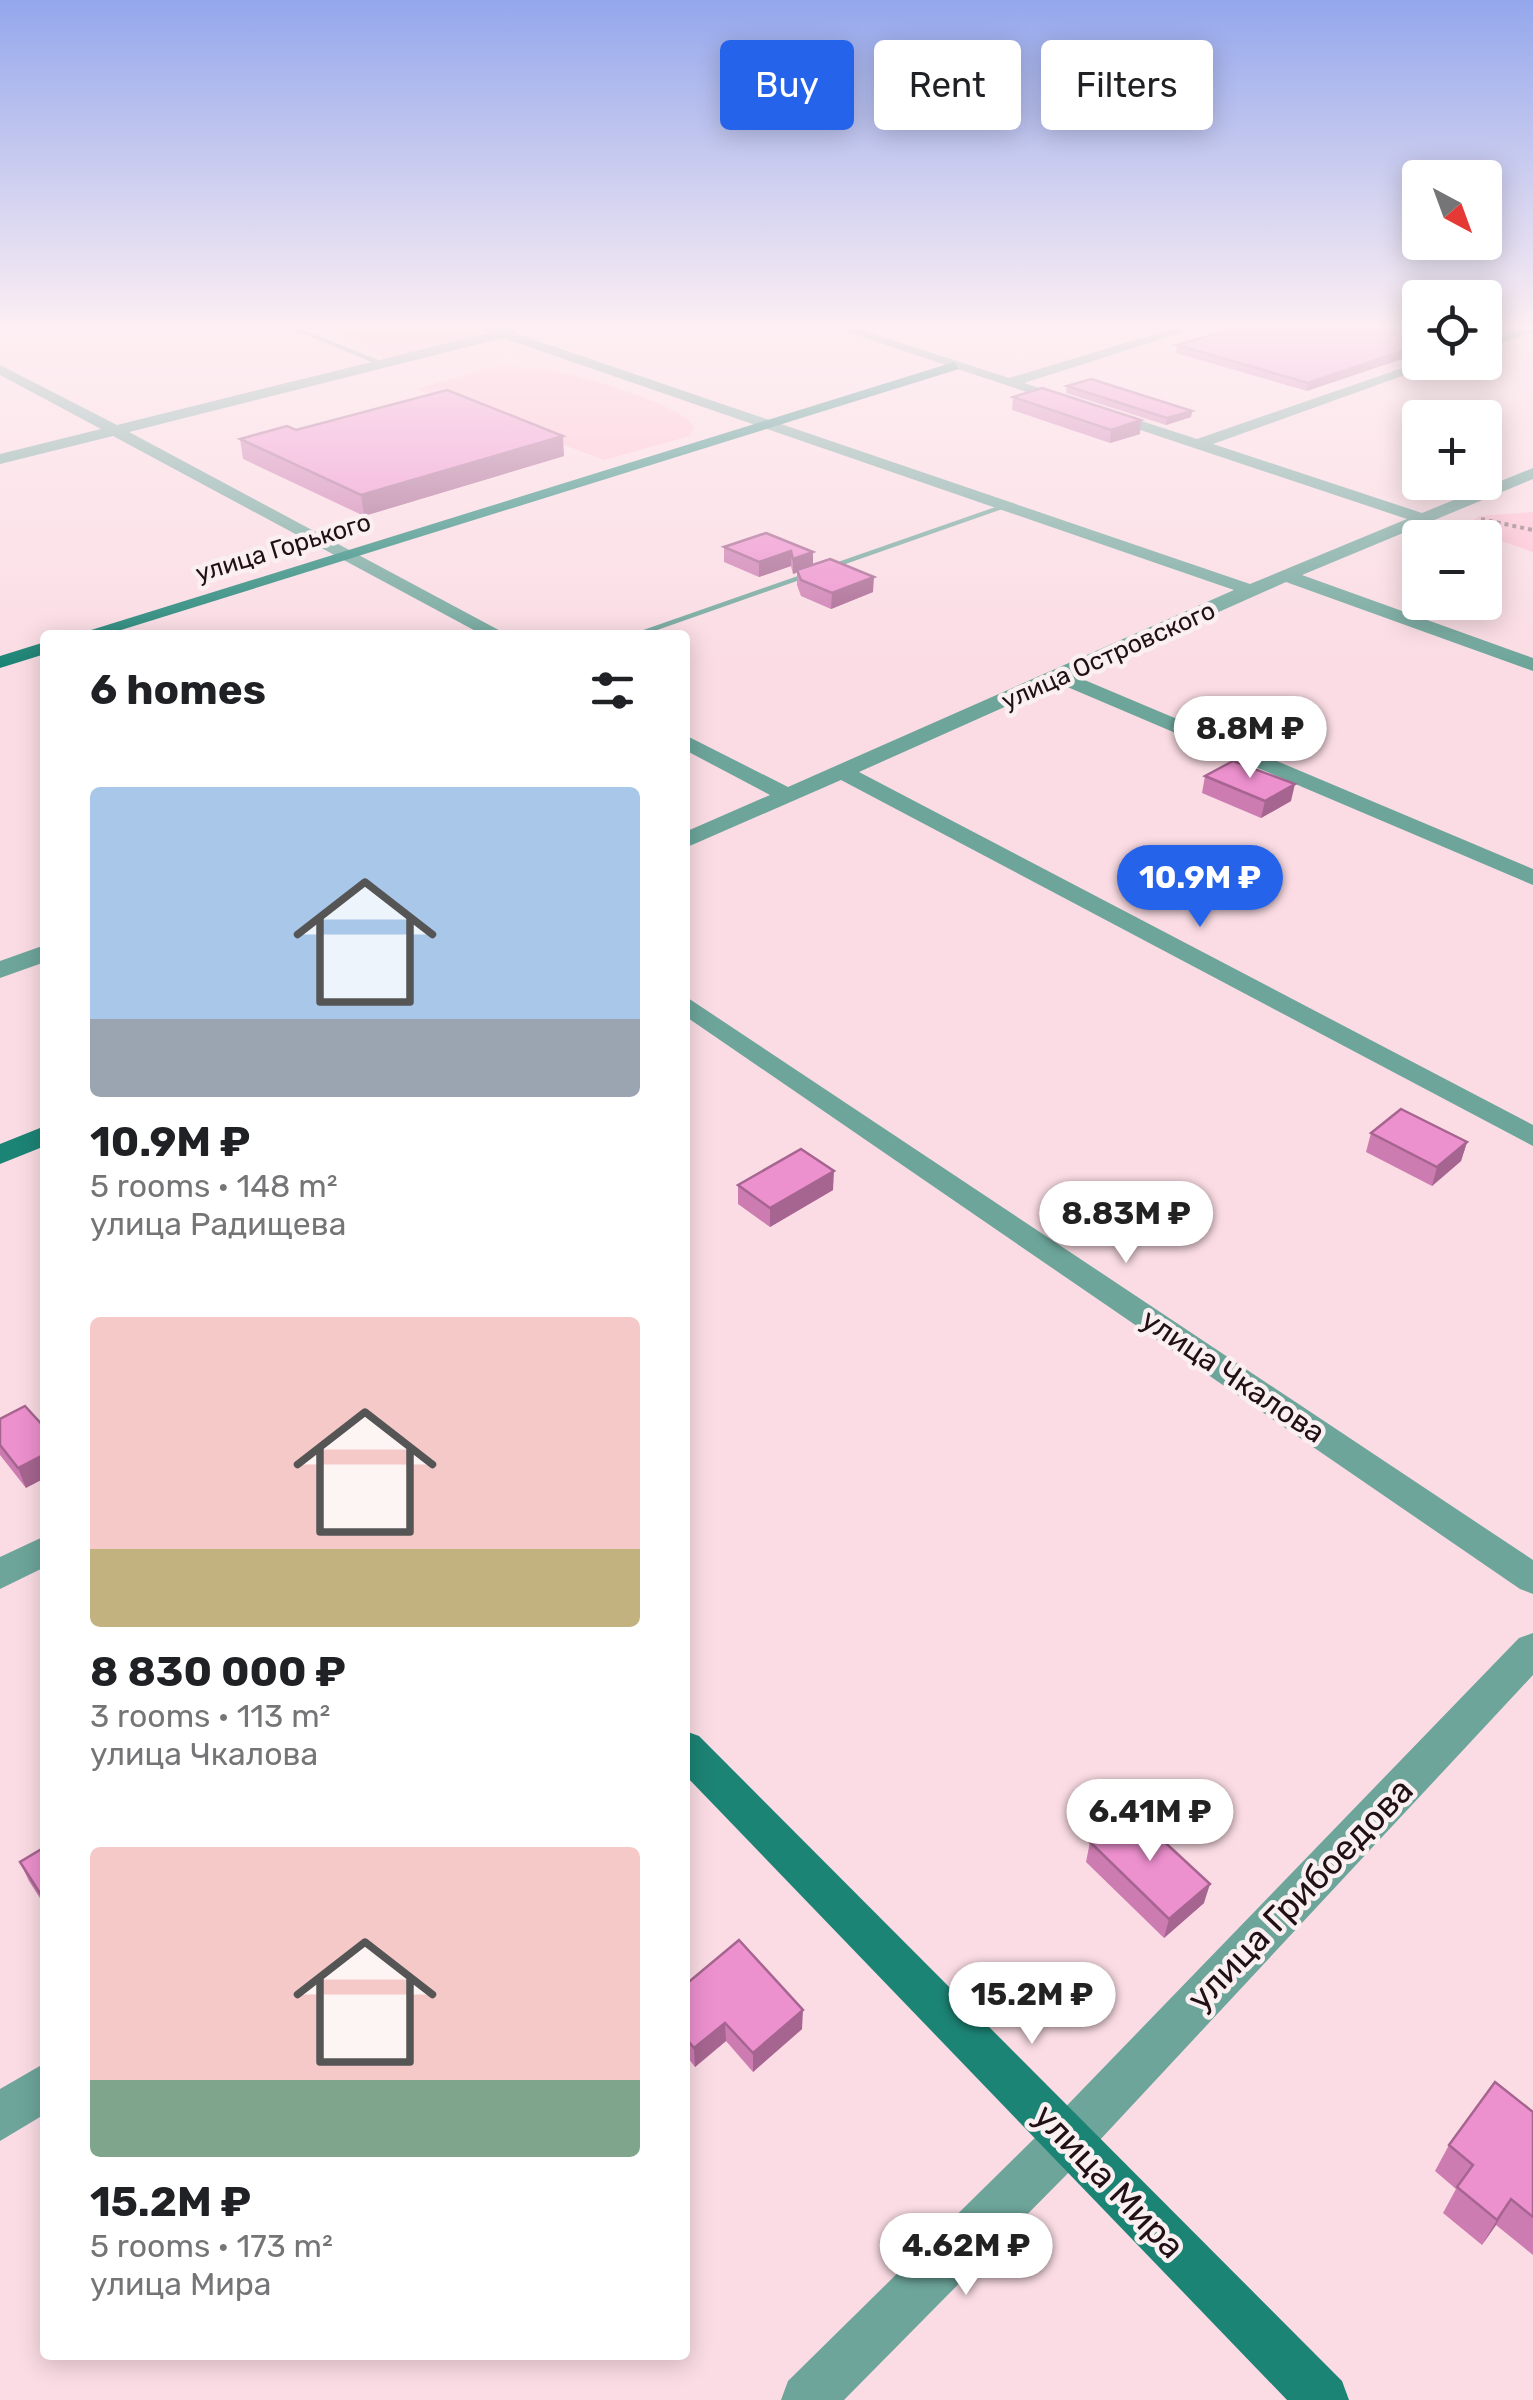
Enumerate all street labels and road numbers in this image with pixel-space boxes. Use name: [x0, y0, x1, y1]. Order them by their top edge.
street label: улица Горького: [192, 507, 374, 588]
street label: улица Островского: [997, 595, 1219, 716]
street label: улица Чкалова: [1134, 1301, 1332, 1451]
street label: улица Грибоедова: [1178, 1769, 1422, 2019]
street label: улица Мира: [1025, 2095, 1193, 2267]

